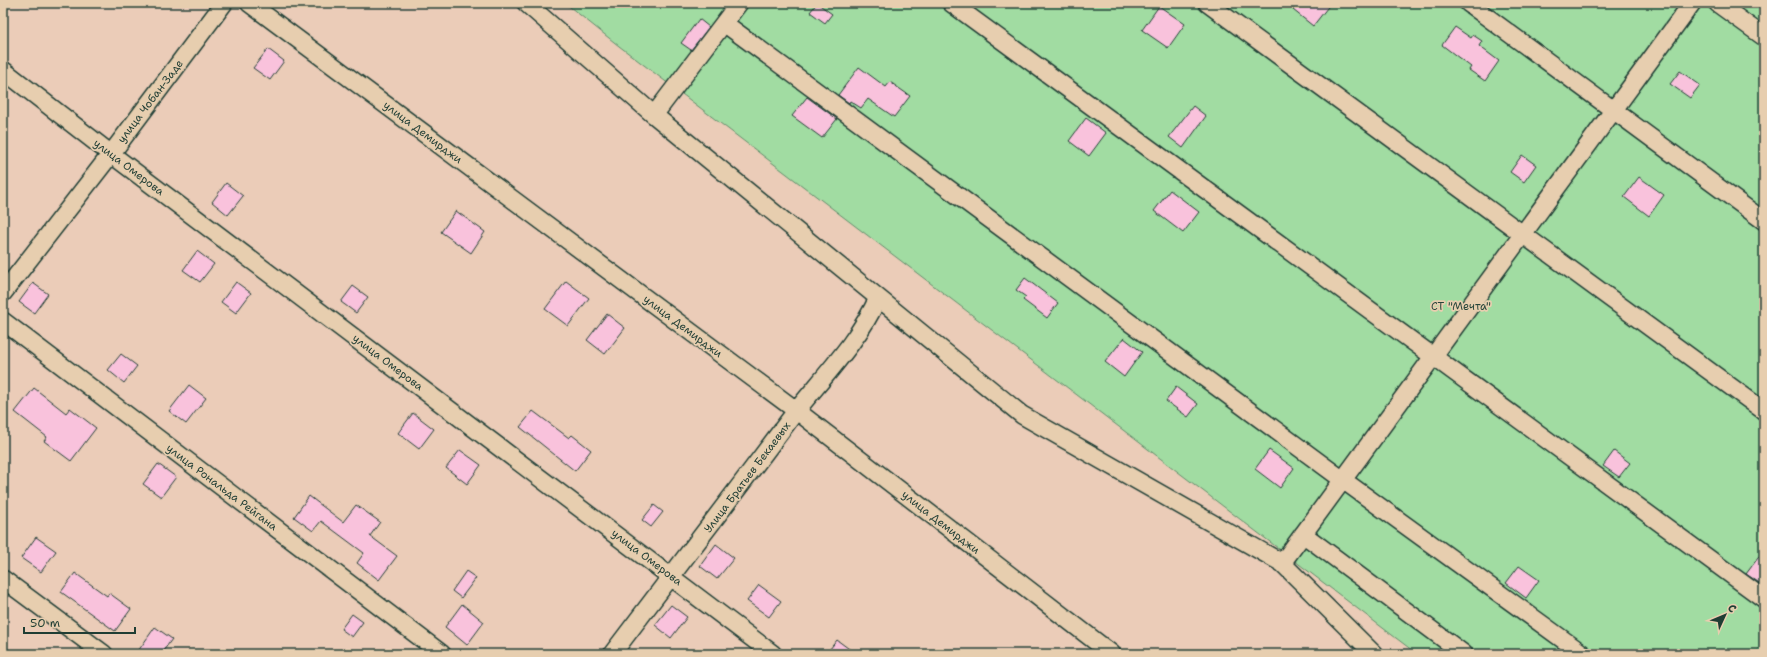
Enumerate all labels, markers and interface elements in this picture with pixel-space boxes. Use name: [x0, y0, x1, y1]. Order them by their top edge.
street label: улица Чобан-Заде: [114, 57, 187, 146]
street label: улица Демирджи: [380, 98, 465, 167]
street label: улица Омерова: [90, 136, 167, 199]
street label: улица Демирджи: [640, 292, 725, 361]
park label: СТ "Мечта": [1431, 299, 1491, 314]
street label: улица Омерова: [349, 331, 426, 394]
street label: Улица Братьев Бекаевых: [701, 418, 794, 536]
street label: улица Рональда Рейгана: [163, 441, 280, 534]
street label: улица Демирджи: [898, 487, 983, 558]
street label: улица Омерова: [608, 526, 685, 589]
north arrow: [1705, 595, 1745, 635]
text: С: [1724, 601, 1740, 616]
scale bar: [24, 609, 135, 635]
text: 50 m: [30, 615, 60, 631]

